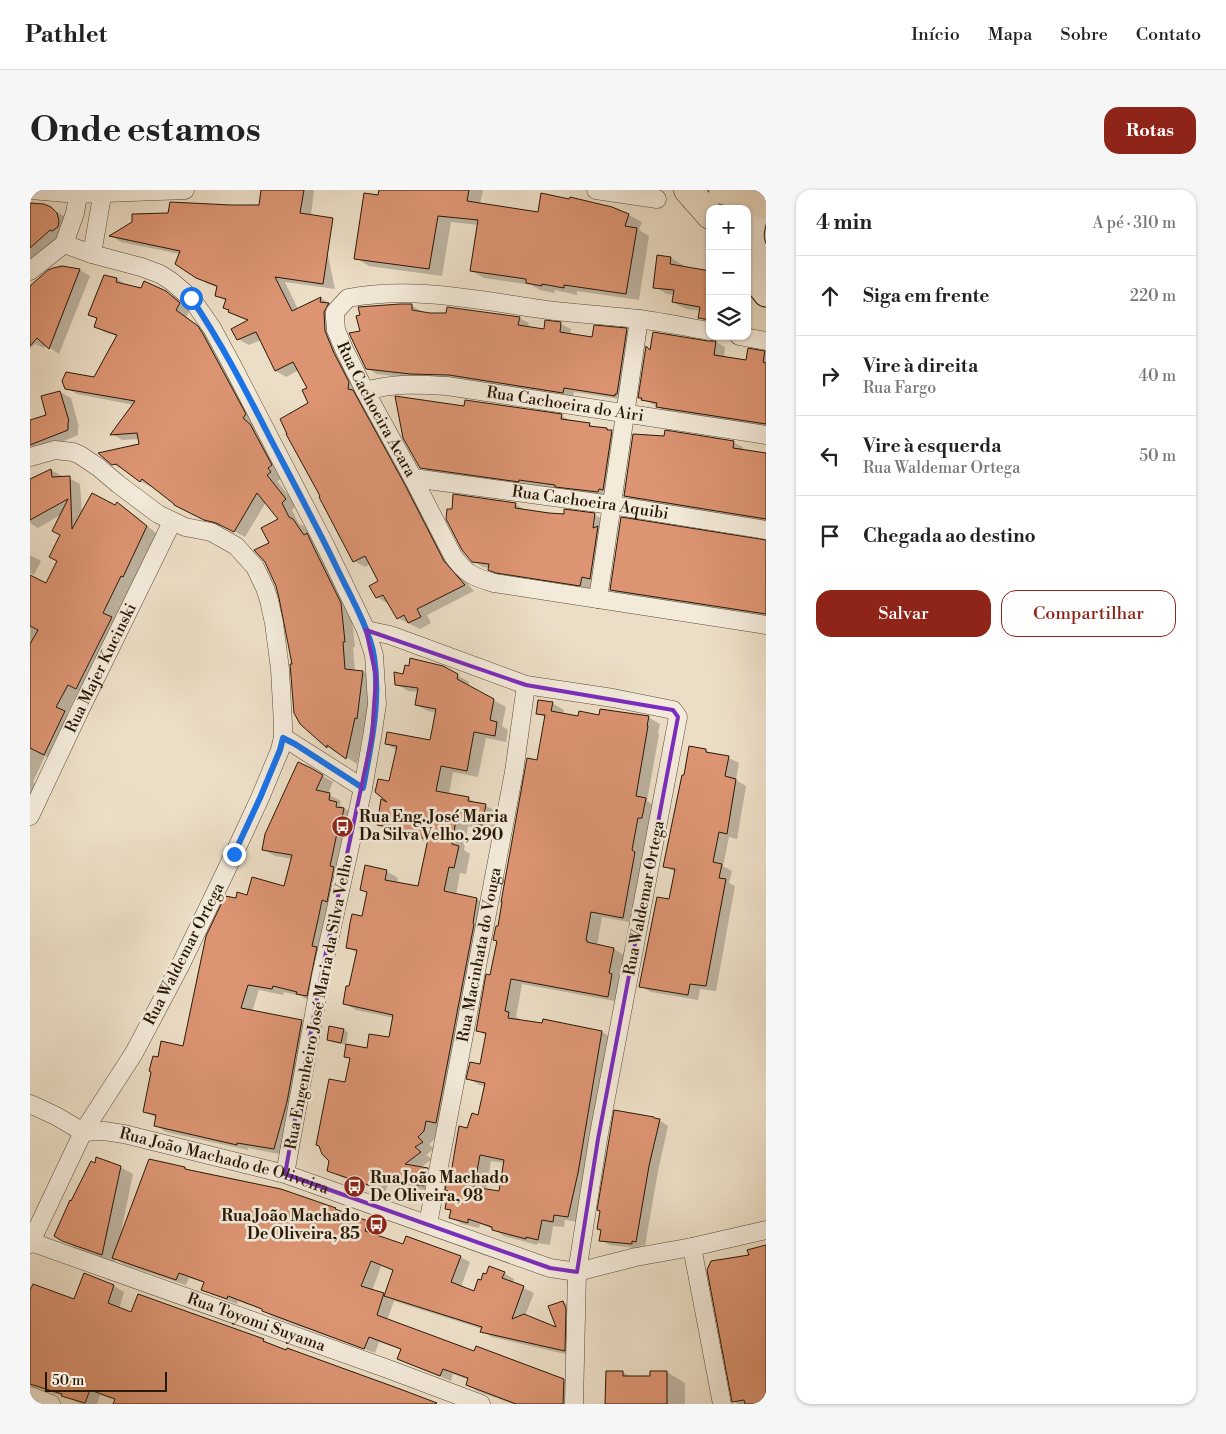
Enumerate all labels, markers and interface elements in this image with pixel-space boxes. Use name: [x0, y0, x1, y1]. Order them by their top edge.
text: Pathlet: [25, 20, 107, 50]
text: Início: [911, 23, 960, 46]
text: Mapa: [988, 23, 1032, 46]
text: Sobre: [1060, 23, 1108, 46]
text: Contato: [1136, 23, 1201, 46]
button: Rotas: [1104, 107, 1196, 154]
text: Onde estamos: [30, 109, 261, 152]
map controls: [706, 205, 751, 340]
button: +: [706, 205, 751, 250]
text: 4 min: [816, 210, 872, 236]
text: A pé · 310 m: [1092, 213, 1176, 233]
button: −: [706, 250, 751, 295]
icon: ahead: [816, 282, 844, 310]
text: Siga em frente: [863, 284, 990, 308]
text: 220 m: [1130, 286, 1176, 306]
route start: [180, 287, 203, 310]
button: layers: [706, 295, 751, 340]
street label: Rua Cachoeira Acara: [332, 339, 421, 481]
text: Vire à direita: [863, 354, 978, 378]
icon: right: [816, 362, 844, 390]
text: 40 m: [1139, 366, 1176, 386]
text: Rua Fargo: [863, 378, 936, 398]
street label: Rua Cachoeira do Airi: [485, 382, 645, 426]
text: Vire à esquerda: [863, 434, 1002, 458]
icon: left: [816, 442, 844, 470]
text: 50 m: [1139, 446, 1176, 466]
text: Rua Waldemar Ortega: [863, 458, 1020, 478]
street label: Rua Cachoeira Aquibi: [511, 482, 670, 524]
icon: arrive: [816, 522, 844, 550]
text: Chegada ao destino: [863, 524, 1036, 548]
button: Salvar: [816, 590, 991, 637]
button: Compartilhar: [1001, 590, 1176, 637]
street label: Rua Majer Kucinski: [61, 600, 141, 736]
place label: Rua Eng. José Maria Da Silva Velho, 290: [359, 807, 508, 845]
bus stop icon: Rua Eng. José Maria Da Silva Velho, 290: [331, 814, 355, 838]
street label: Rua Waldemar Ortega: [619, 818, 669, 977]
route end: [223, 843, 246, 866]
street label: Rua Engenheiro José Maria da Silva Velho: [280, 853, 358, 1151]
street label: Rua Macinhata do Vouga: [453, 865, 506, 1044]
street label: Rua Waldemar Ortega: [139, 879, 229, 1029]
street label: Rua João Machado de Oliveira: [117, 1123, 333, 1199]
place label: Rua João Machado De Oliveira, 98: [370, 1168, 509, 1206]
bus stop icon: Rua João Machado De Oliveira, 98: [342, 1175, 366, 1199]
place label: Rua João Machado De Oliveira, 85: [221, 1206, 360, 1244]
bus stop icon: Rua João Machado De Oliveira, 85: [364, 1213, 388, 1237]
street label: Rua Toyomi Suyama: [184, 1288, 329, 1356]
scale bar: [45, 1369, 168, 1392]
text: 50 m: [52, 1372, 84, 1390]

